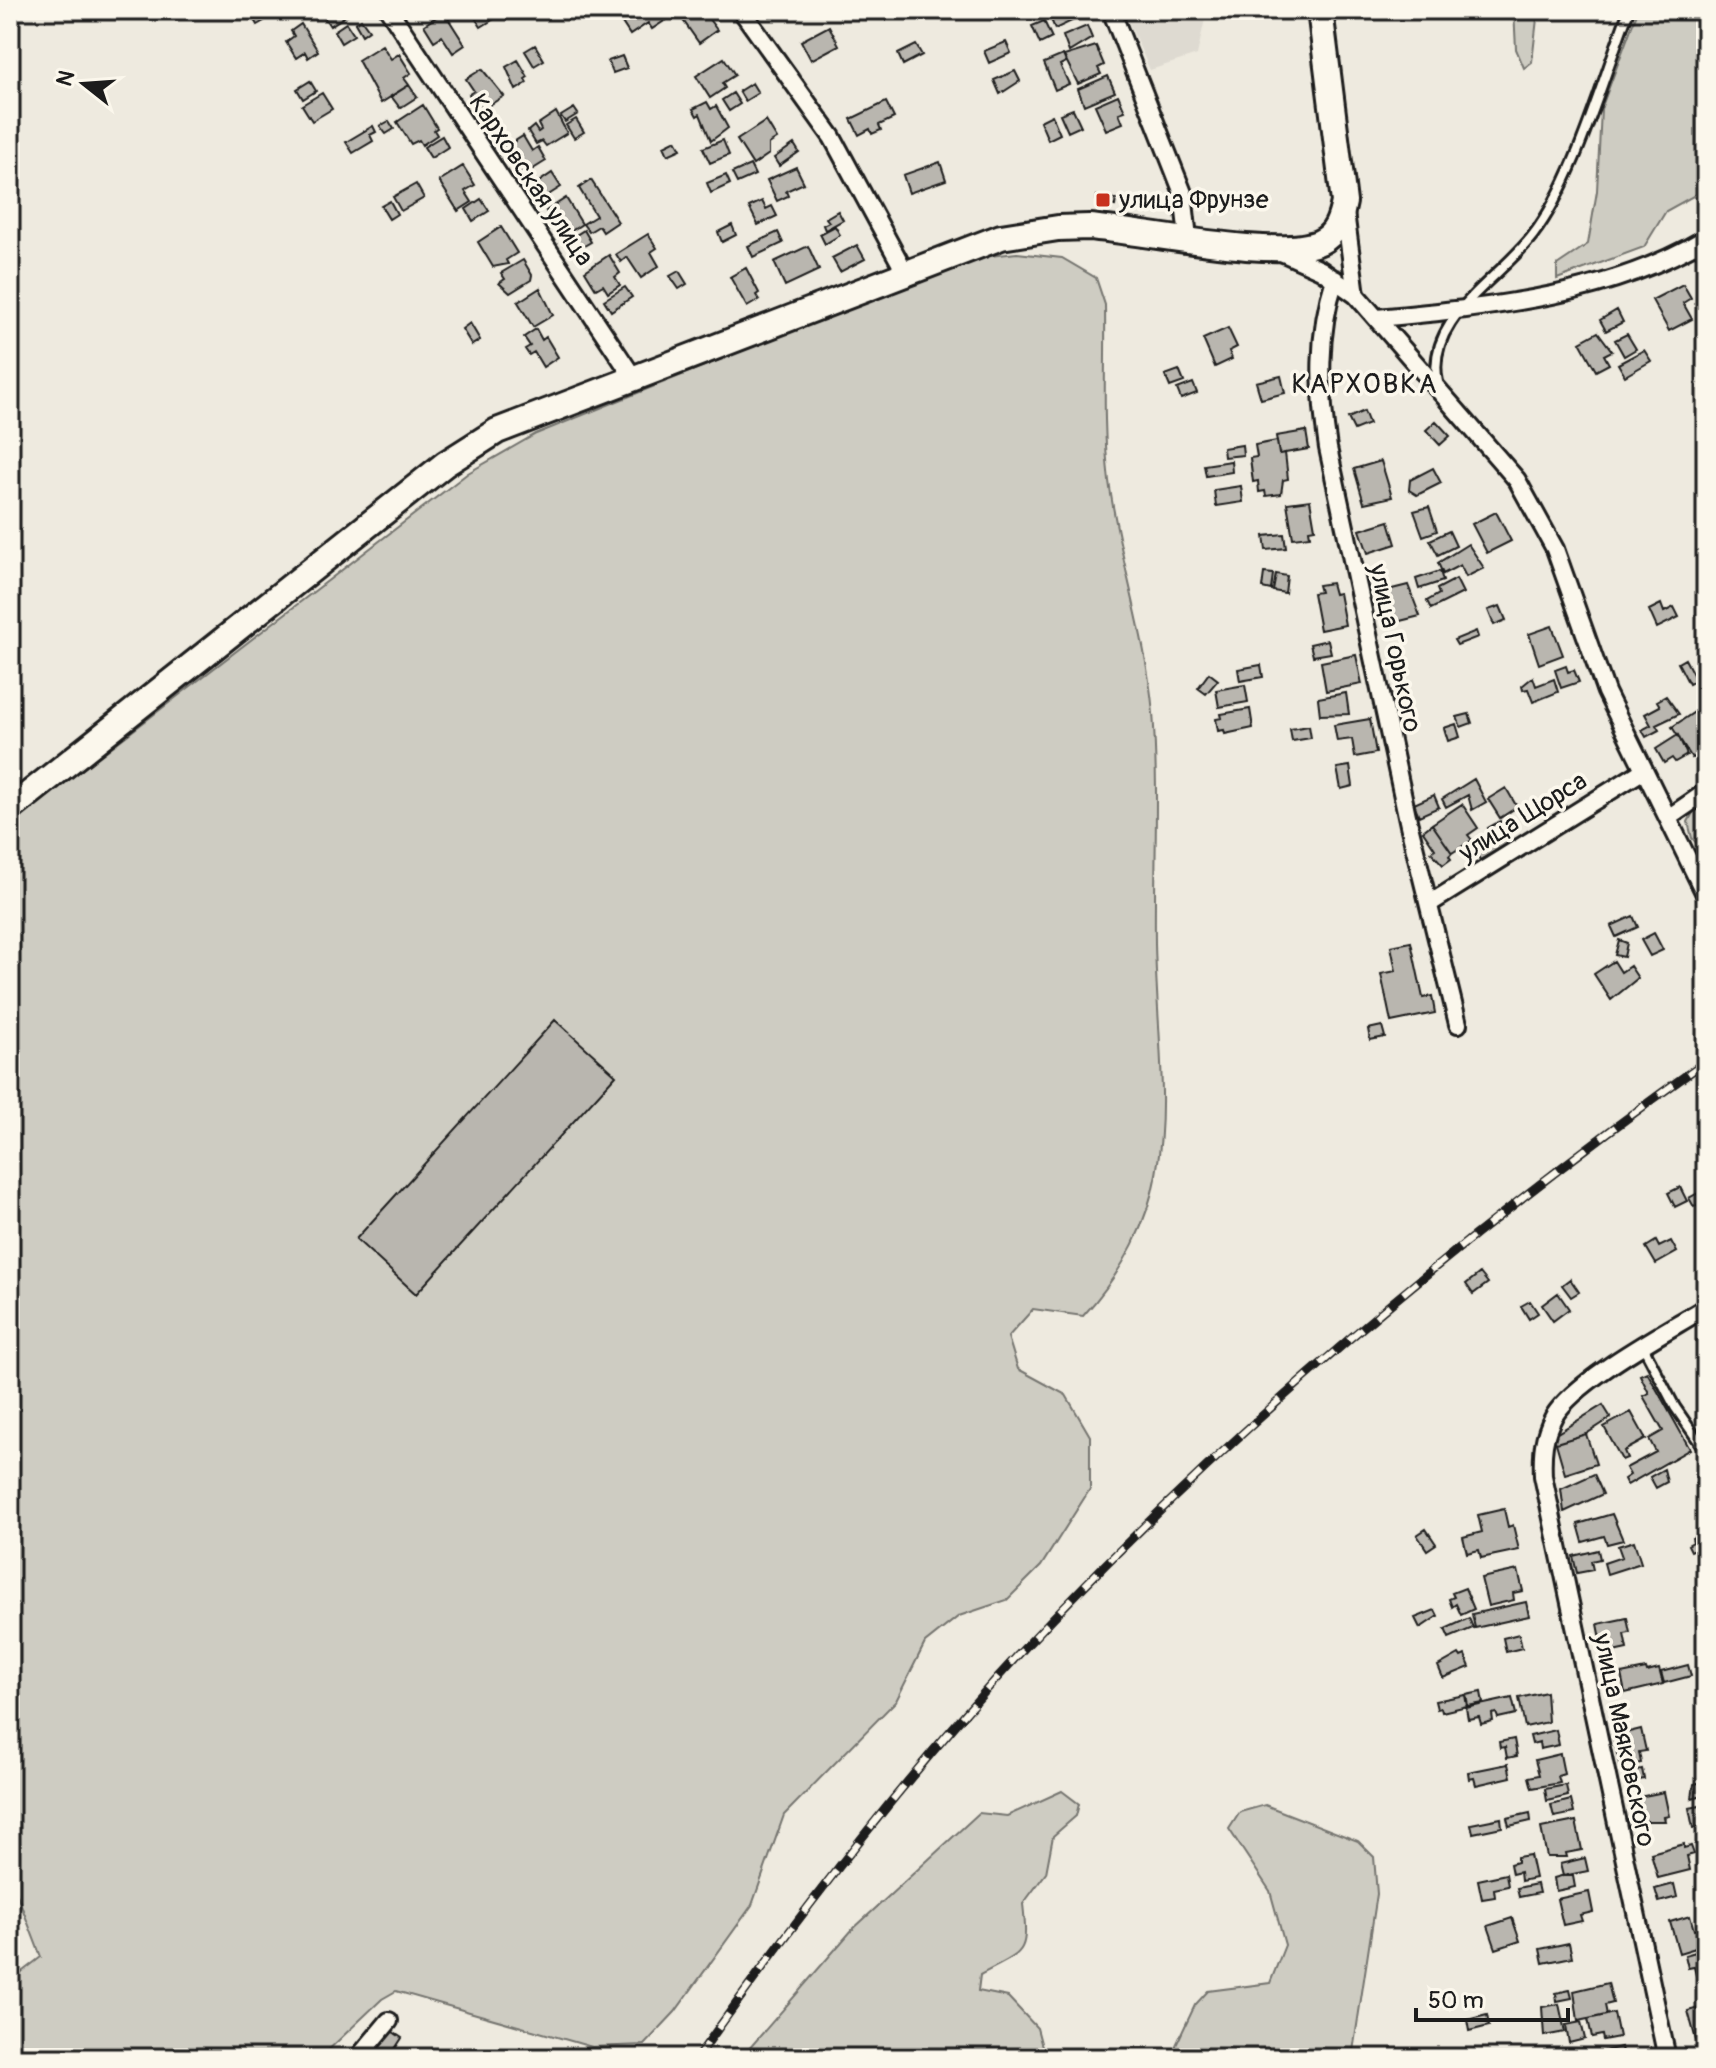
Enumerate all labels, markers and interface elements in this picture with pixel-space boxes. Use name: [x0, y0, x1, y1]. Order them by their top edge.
north arrow: [44, 44, 124, 124]
text: N: [50, 67, 81, 90]
street label: Карховская улица: [462, 88, 600, 272]
place label: улица Фрунзе: [1118, 184, 1269, 216]
marker: улица Фрунзе: [1094, 191, 1112, 209]
district label: КАРХОВКА: [1291, 367, 1439, 402]
street label: улица Горького: [1361, 560, 1428, 735]
street label: улица Щорса: [1452, 765, 1593, 870]
street label: улица Маяковского: [1586, 1630, 1662, 1849]
scale bar: [1416, 1972, 1568, 2022]
text: 50 m: [1428, 1986, 1484, 2015]

